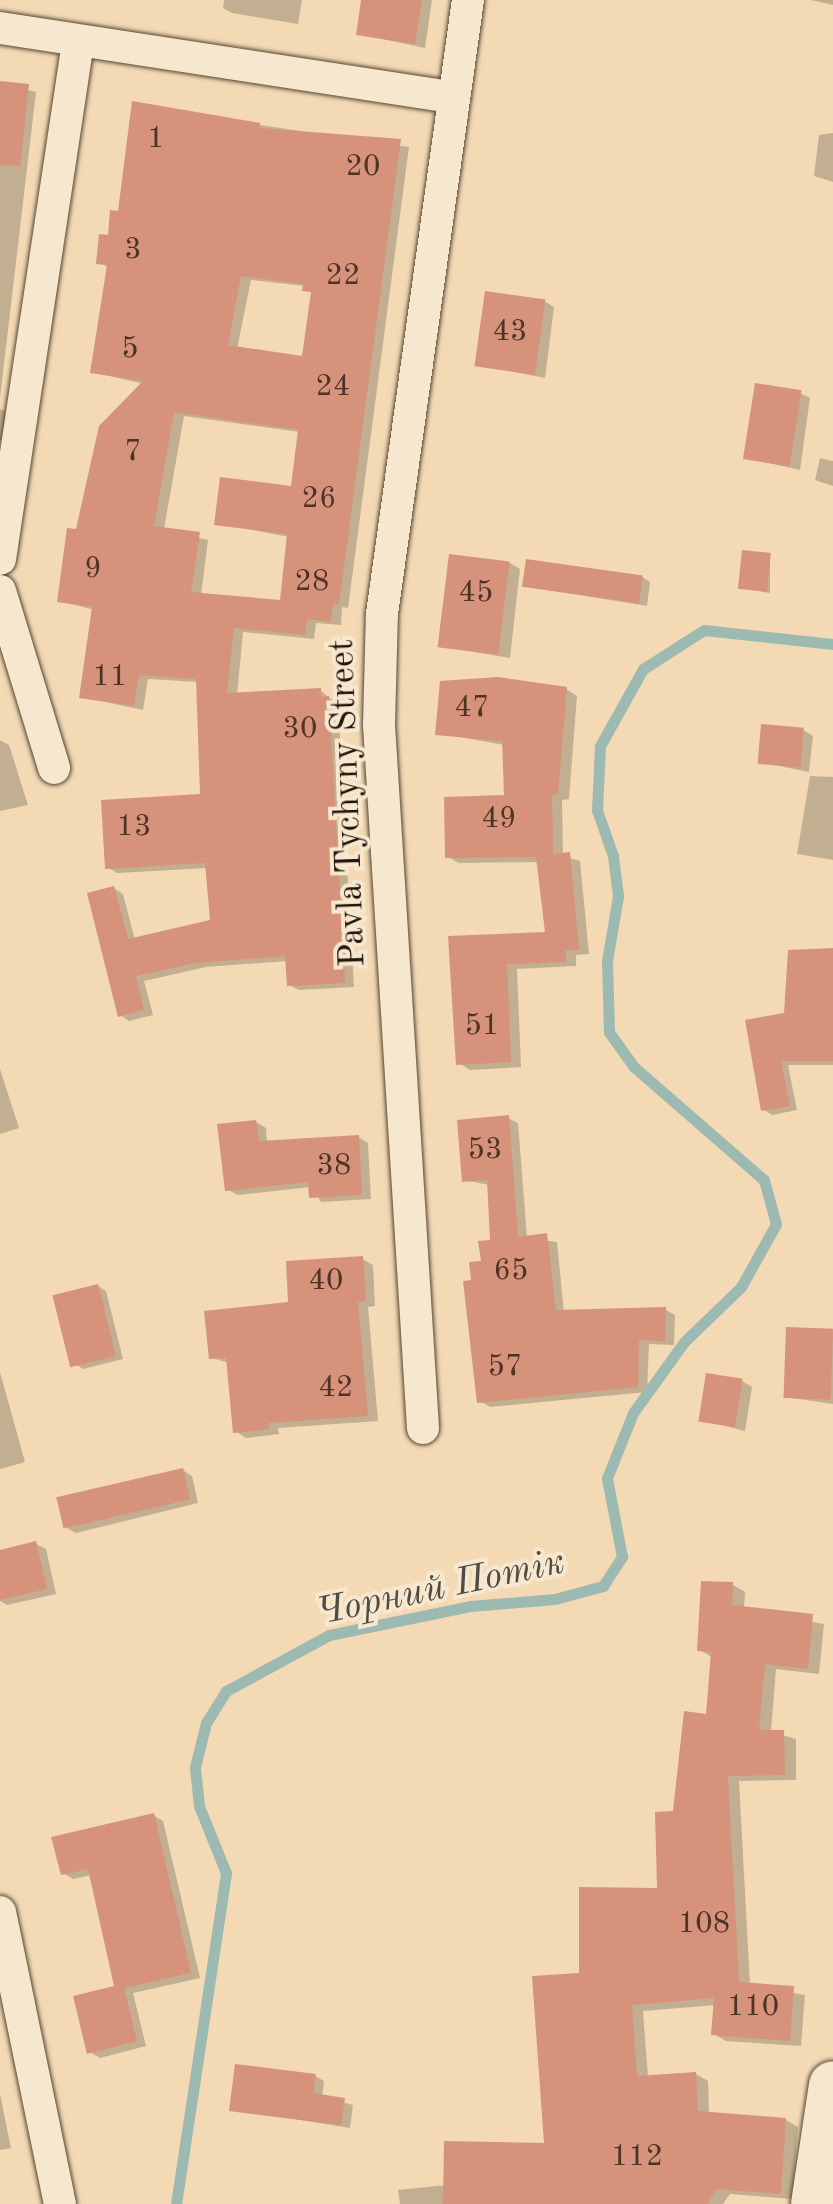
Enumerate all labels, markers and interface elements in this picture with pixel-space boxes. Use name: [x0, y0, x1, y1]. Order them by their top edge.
house number: 1: [147, 121, 165, 157]
house number: 20: [346, 149, 380, 185]
house number: 3: [124, 232, 142, 268]
house number: 22: [326, 258, 360, 294]
house number: 43: [493, 314, 527, 350]
house number: 5: [121, 331, 139, 367]
house number: 24: [316, 369, 350, 405]
house number: 7: [124, 434, 142, 470]
house number: 26: [302, 481, 336, 517]
house number: 9: [84, 551, 102, 587]
house number: 28: [295, 564, 329, 600]
house number: 45: [459, 575, 493, 611]
street label: Pavla Tychyny Street: [322, 638, 376, 968]
house number: 11: [93, 659, 127, 695]
house number: 47: [455, 690, 489, 726]
house number: 30: [283, 711, 317, 747]
house number: 49: [482, 801, 516, 837]
house number: 13: [117, 809, 151, 845]
house number: 51: [465, 1008, 499, 1044]
house number: 53: [468, 1132, 502, 1168]
house number: 38: [317, 1148, 351, 1184]
house number: 65: [494, 1253, 528, 1289]
house number: 40: [309, 1263, 343, 1299]
house number: 57: [488, 1349, 522, 1385]
house number: 42: [319, 1370, 353, 1406]
water label: Чорний Потік: [313, 1540, 569, 1638]
house number: 108: [678, 1906, 730, 1942]
house number: 110: [727, 1989, 779, 2025]
house number: 112: [611, 2139, 663, 2175]

